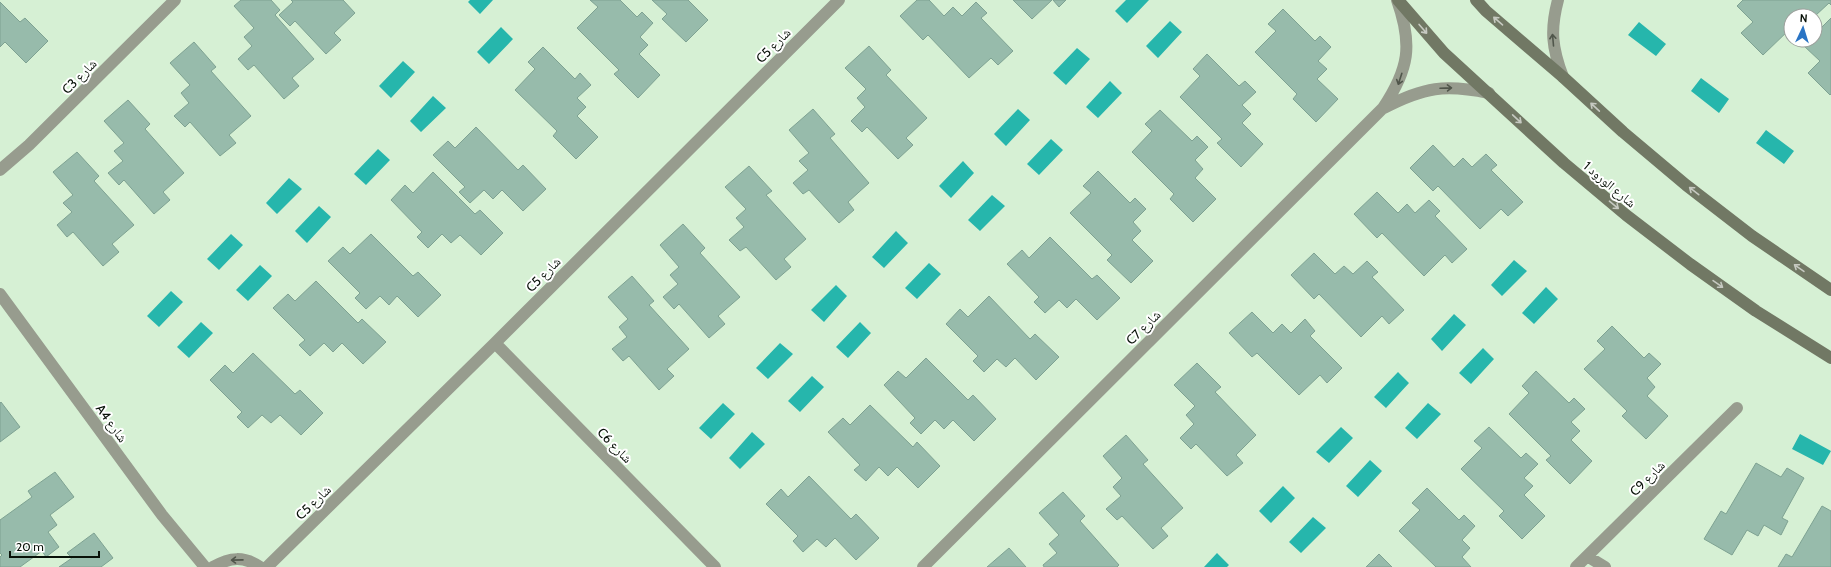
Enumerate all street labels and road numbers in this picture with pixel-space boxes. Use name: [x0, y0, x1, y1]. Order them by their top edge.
street label: C5 شارع: [752, 24, 795, 67]
street label: C3 شارع: [58, 55, 101, 98]
street label: شارع الورود 1: [1579, 158, 1639, 212]
street label: C5 شارع: [522, 253, 565, 296]
street label: C7 شارع: [1122, 306, 1165, 349]
street label: A4 شارع: [91, 401, 131, 446]
street label: C6 شارع: [593, 424, 636, 467]
street label: C9 شارع: [1626, 457, 1669, 500]
street label: C5 شارع: [292, 481, 335, 524]

